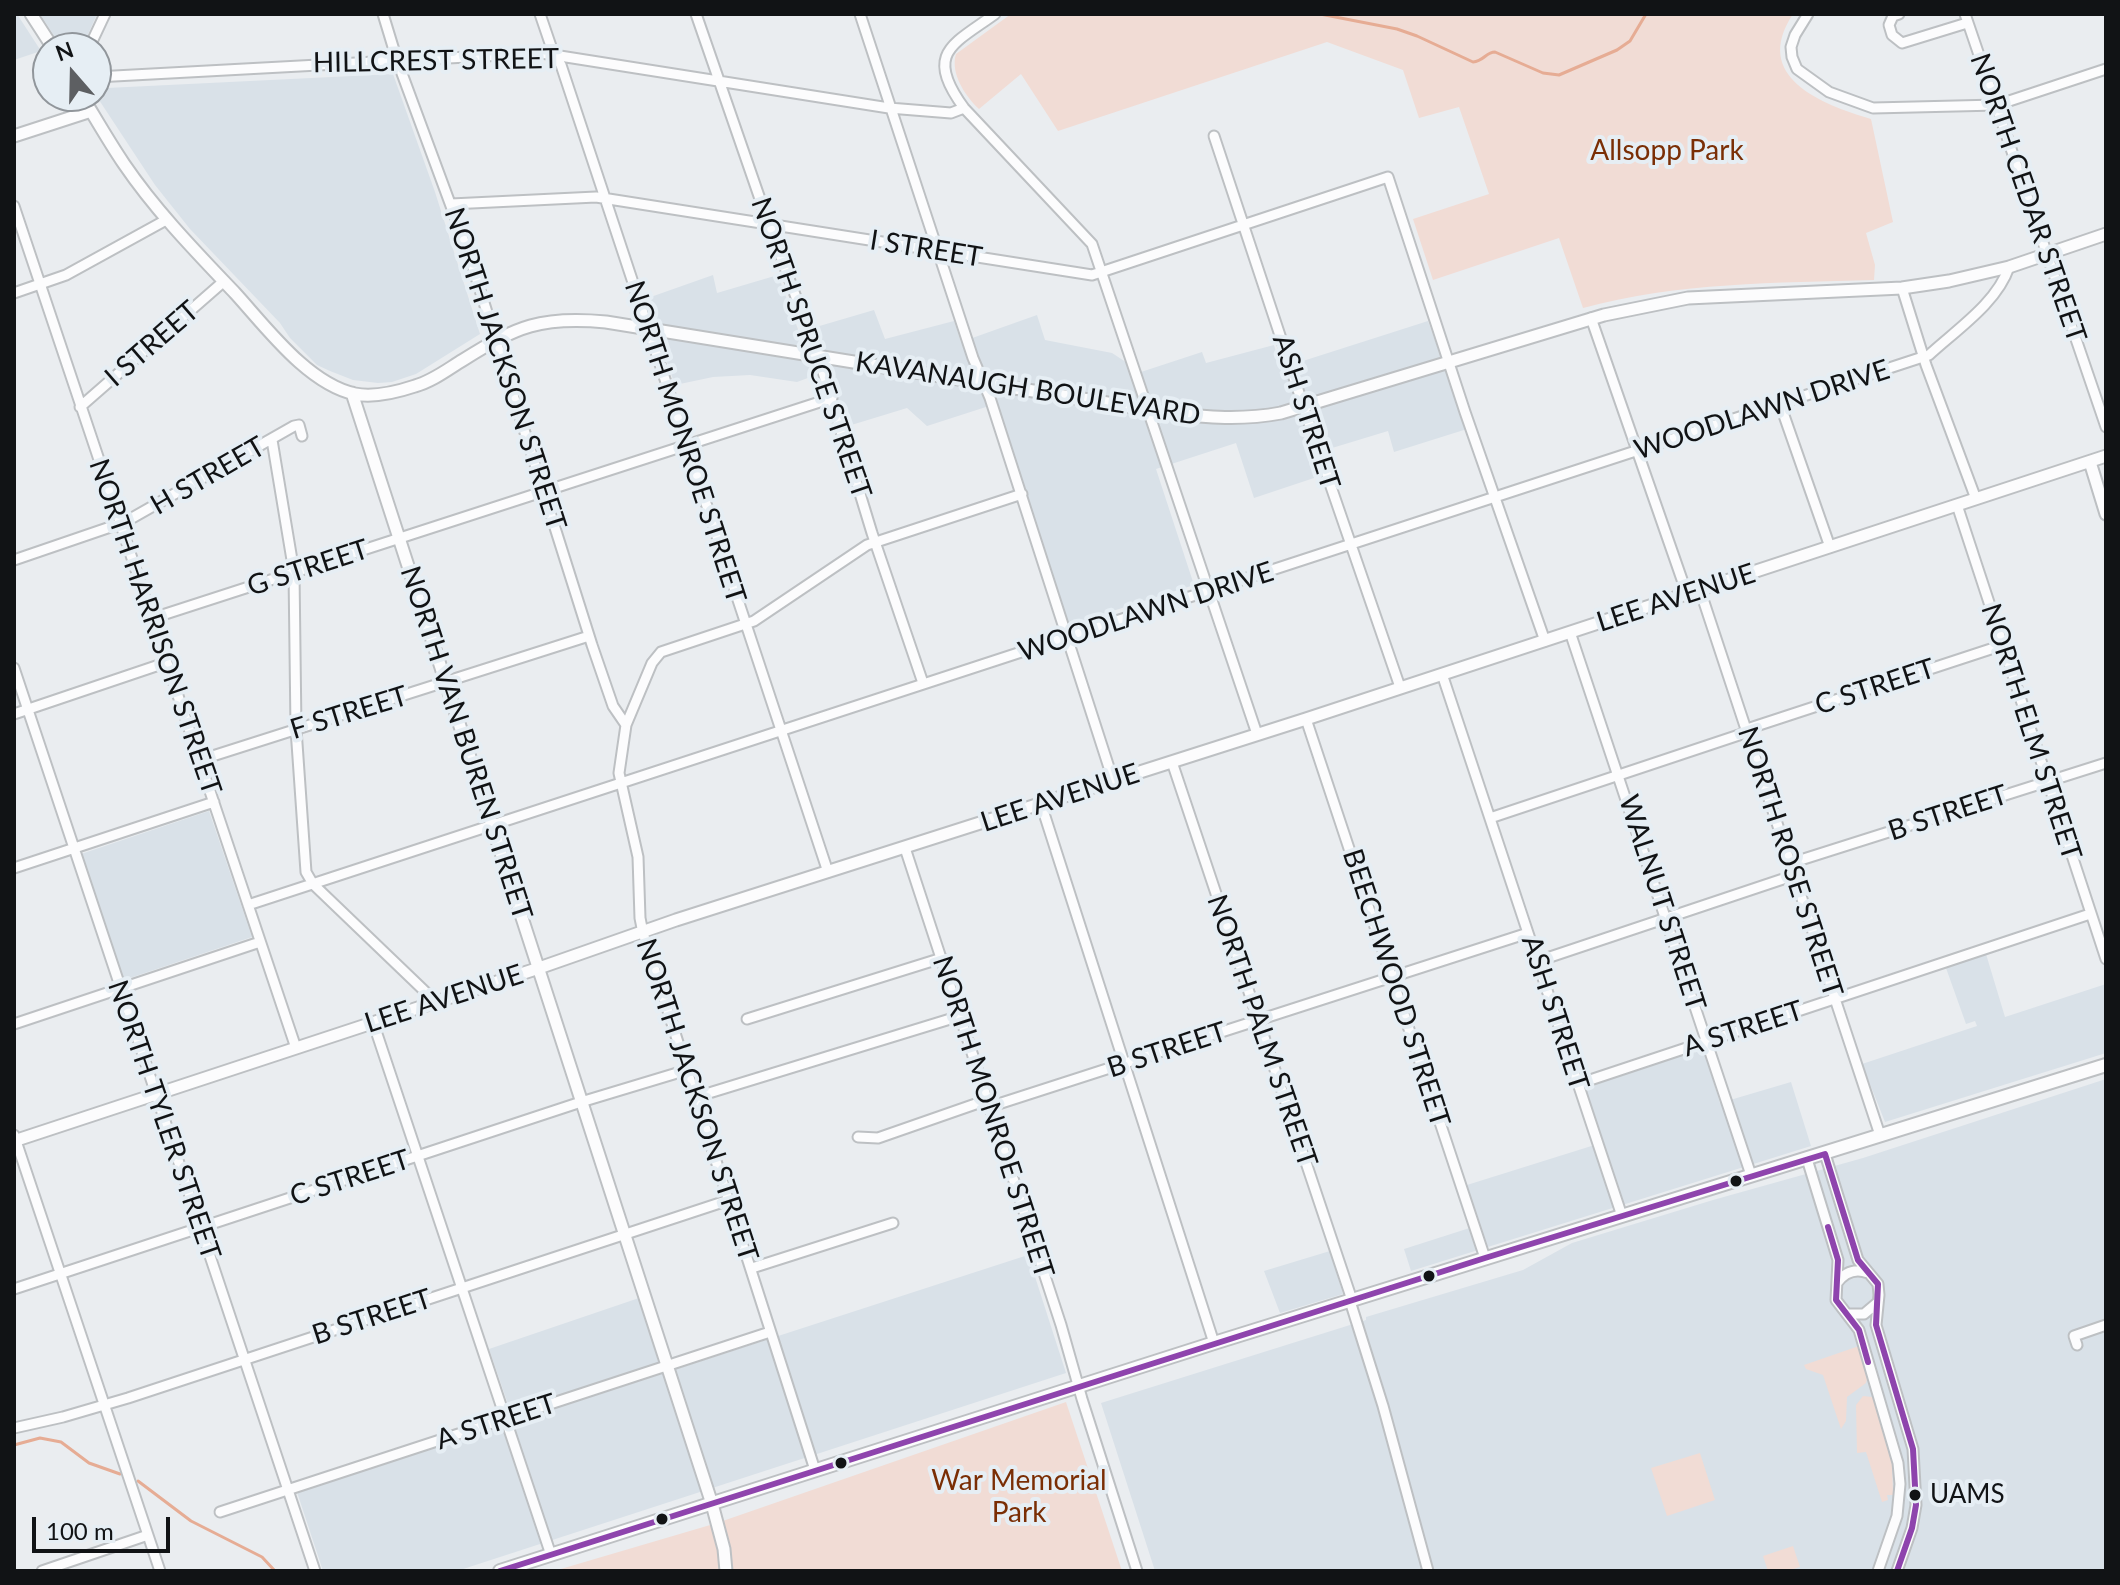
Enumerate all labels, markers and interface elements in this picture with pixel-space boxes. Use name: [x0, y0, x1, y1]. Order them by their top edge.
north arrow: [32, 32, 112, 112]
text: N: [52, 35, 77, 66]
street label: HILLCREST STREET: [312, 42, 560, 80]
street label: NORTH CEDAR STREET: [1963, 49, 2093, 347]
park label: Allsopp Park: [1590, 134, 1744, 168]
street label: NORTH SPRUCE STREET: [744, 193, 878, 503]
street label: NORTH JACKSON STREET: [437, 203, 573, 535]
street label: I STREET: [867, 224, 985, 274]
street label: NORTH MONROE STREET: [617, 277, 753, 607]
street label: I STREET: [98, 294, 206, 394]
street label: ASH STREET: [1265, 330, 1347, 494]
street label: KAVANAUGH BOULEVARD: [853, 345, 1203, 433]
street label: WOODLAWN DRIVE: [1630, 353, 1894, 467]
street label: H STREET: [145, 430, 271, 522]
street label: NORTH HARRISON STREET: [82, 455, 228, 799]
street label: G STREET: [243, 533, 373, 603]
street label: WOODLAWN DRIVE: [1014, 555, 1278, 669]
street label: LEE AVENUE: [1593, 557, 1759, 639]
street label: NORTH VAN BUREN STREET: [393, 562, 539, 924]
street label: NORTH ELM STREET: [1974, 600, 2088, 864]
street label: C STREET: [1811, 652, 1939, 722]
street label: F STREET: [286, 679, 412, 747]
street label: NORTH ROSE STREET: [1730, 723, 1850, 1001]
street label: LEE AVENUE: [977, 757, 1143, 839]
street label: B STREET: [1884, 778, 2012, 848]
street label: WALNUT STREET: [1611, 791, 1713, 1015]
street label: BEECHWOOD STREET: [1335, 845, 1457, 1131]
street label: NORTH PALM STREET: [1200, 890, 1324, 1172]
street label: ASH STREET: [1514, 931, 1596, 1095]
street label: NORTH JACKSON STREET: [629, 934, 765, 1266]
street label: NORTH MONROE STREET: [925, 952, 1061, 1282]
street label: LEE AVENUE: [361, 958, 527, 1040]
street label: NORTH TYLER STREET: [100, 976, 228, 1264]
street label: A STREET: [1679, 994, 1807, 1064]
street label: B STREET: [1103, 1015, 1231, 1085]
street label: C STREET: [286, 1143, 414, 1213]
unlabelled marker: [1728, 1173, 1744, 1189]
unlabelled marker: [1421, 1268, 1437, 1284]
street label: B STREET: [308, 1282, 436, 1352]
street label: A STREET: [432, 1387, 560, 1457]
unlabelled marker: [833, 1455, 849, 1471]
park label: War Memorial Park: [931, 1464, 1107, 1530]
place label: UAMS: [1930, 1479, 2005, 1511]
marker: UAMS: [1907, 1487, 1923, 1503]
scale bar: [36, 1501, 174, 1551]
unlabelled marker: [654, 1511, 670, 1527]
text: 100 m: [46, 1516, 114, 1545]

